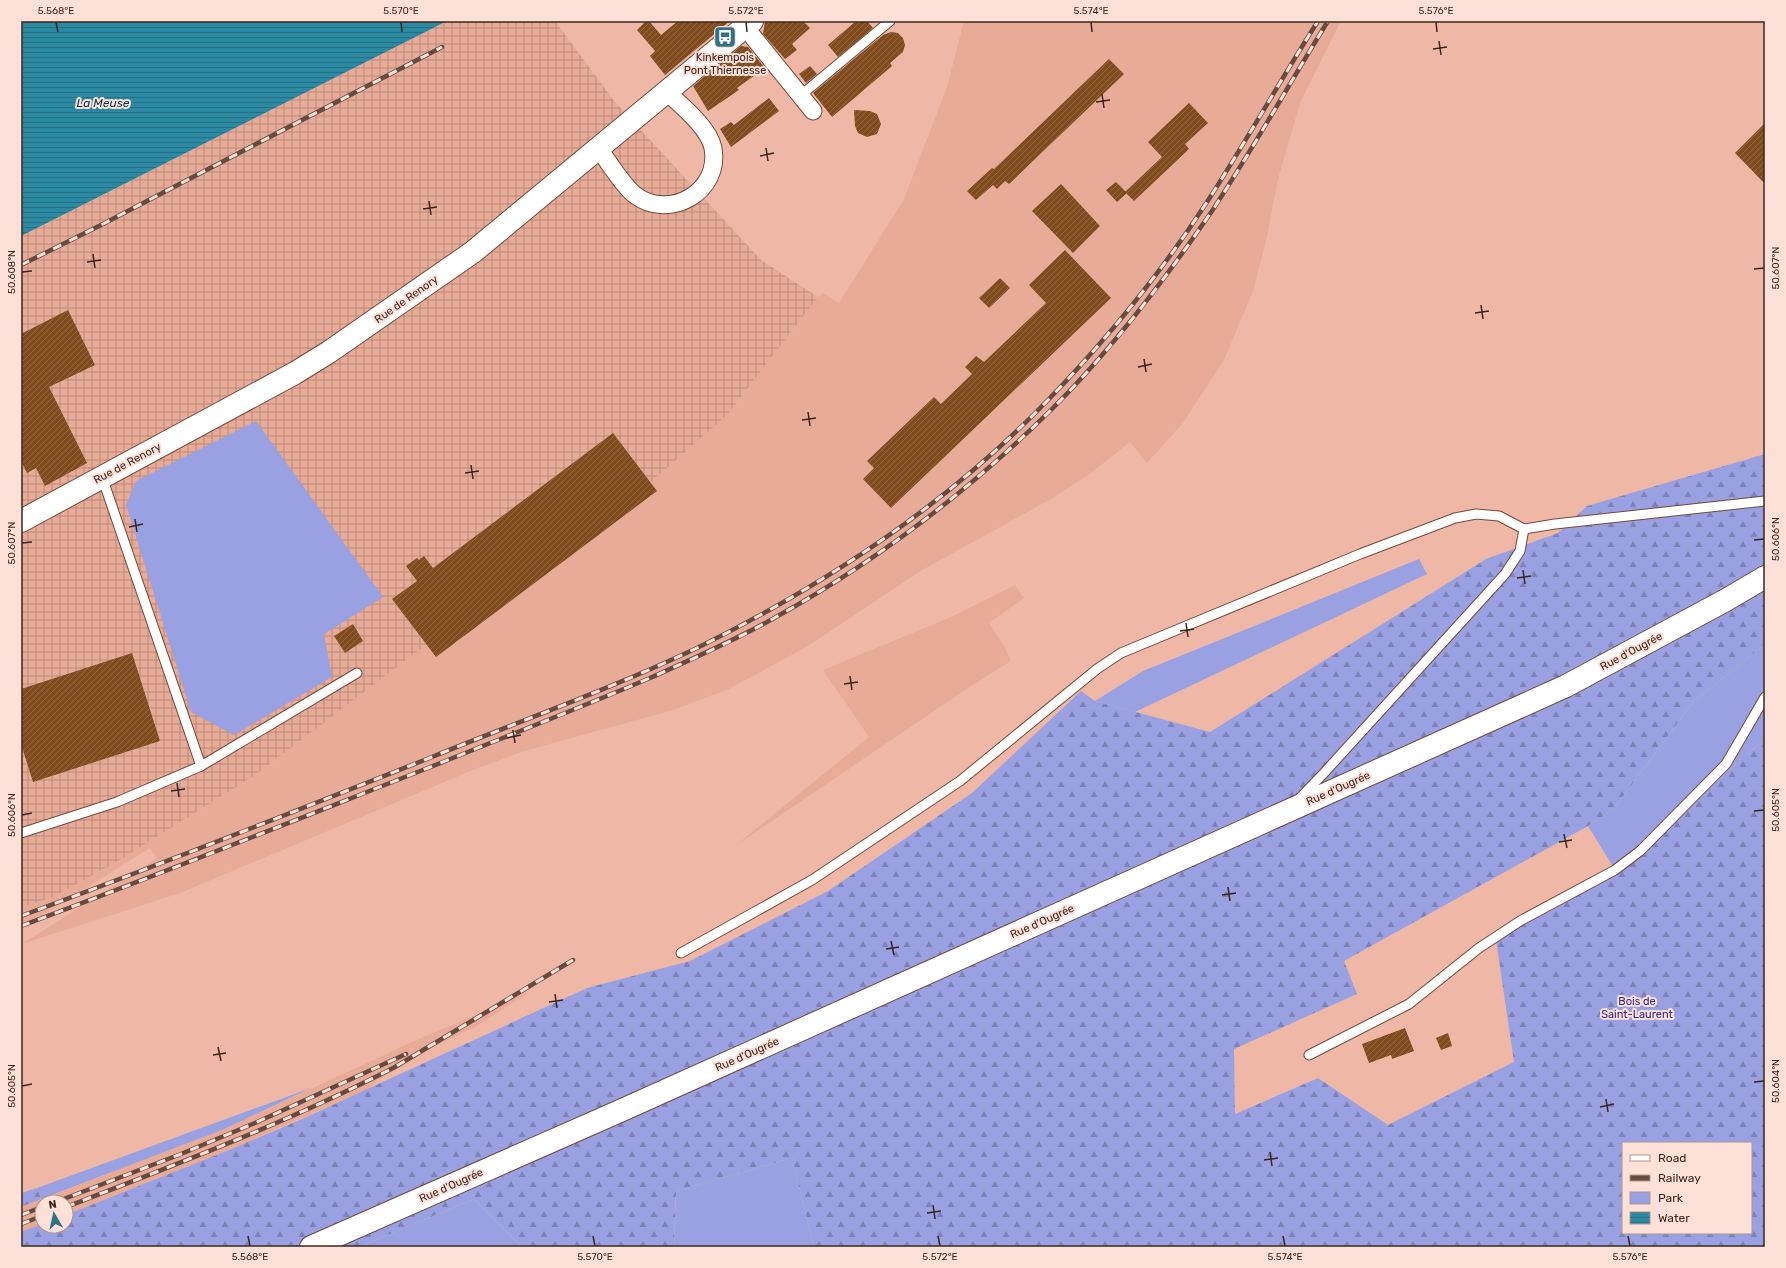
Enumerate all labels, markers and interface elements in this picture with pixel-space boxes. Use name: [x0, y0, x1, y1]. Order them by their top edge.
text: 5.568°E: [38, 5, 74, 17]
text: 5.570°E: [383, 5, 419, 17]
text: 5.572°E: [728, 5, 764, 17]
text: 5.574°E: [1073, 5, 1109, 17]
text: 5.576°E: [1418, 5, 1454, 17]
bus stop icon: Kinkempois Pont Thiernesse: [712, 24, 738, 50]
place label: Kinkempois Pont Thiernesse: [684, 51, 766, 77]
water label: La Meuse: [76, 96, 130, 110]
text: 50.607°N: [1770, 247, 1782, 289]
text: 50.608°N: [6, 250, 18, 294]
street label: Rue de Renory: [372, 273, 441, 326]
street label: Rue de Renory: [91, 440, 163, 487]
text: 50.606°N: [1770, 517, 1782, 561]
text: 50.607°N: [6, 522, 18, 564]
street label: Rue d'Ougrée: [1598, 630, 1665, 673]
street label: Rue d'Ougrée: [1304, 769, 1372, 808]
text: 50.605°N: [1770, 788, 1782, 832]
text: 50.606°N: [6, 793, 18, 837]
street label: Rue d'Ougrée: [1008, 902, 1076, 941]
park label: Bois de Saint-Laurent: [1601, 995, 1674, 1021]
street label: Rue d'Ougrée: [713, 1035, 781, 1074]
text: 50.604°N: [1770, 1059, 1782, 1103]
text: 50.605°N: [6, 1064, 18, 1108]
legend: [1622, 1142, 1752, 1234]
text: Road: [1658, 1151, 1686, 1165]
street label: Rue d'Ougrée: [417, 1166, 485, 1205]
text: Railway: [1658, 1171, 1701, 1185]
text: Park: [1658, 1191, 1684, 1205]
north arrow: [34, 1194, 74, 1234]
text: N: [48, 1198, 58, 1212]
text: Water: [1658, 1211, 1690, 1225]
text: 5.568°E: [232, 1251, 268, 1263]
text: 5.570°E: [577, 1251, 613, 1263]
text: 5.572°E: [922, 1251, 958, 1263]
text: 5.574°E: [1267, 1251, 1303, 1263]
text: 5.576°E: [1612, 1251, 1648, 1263]

